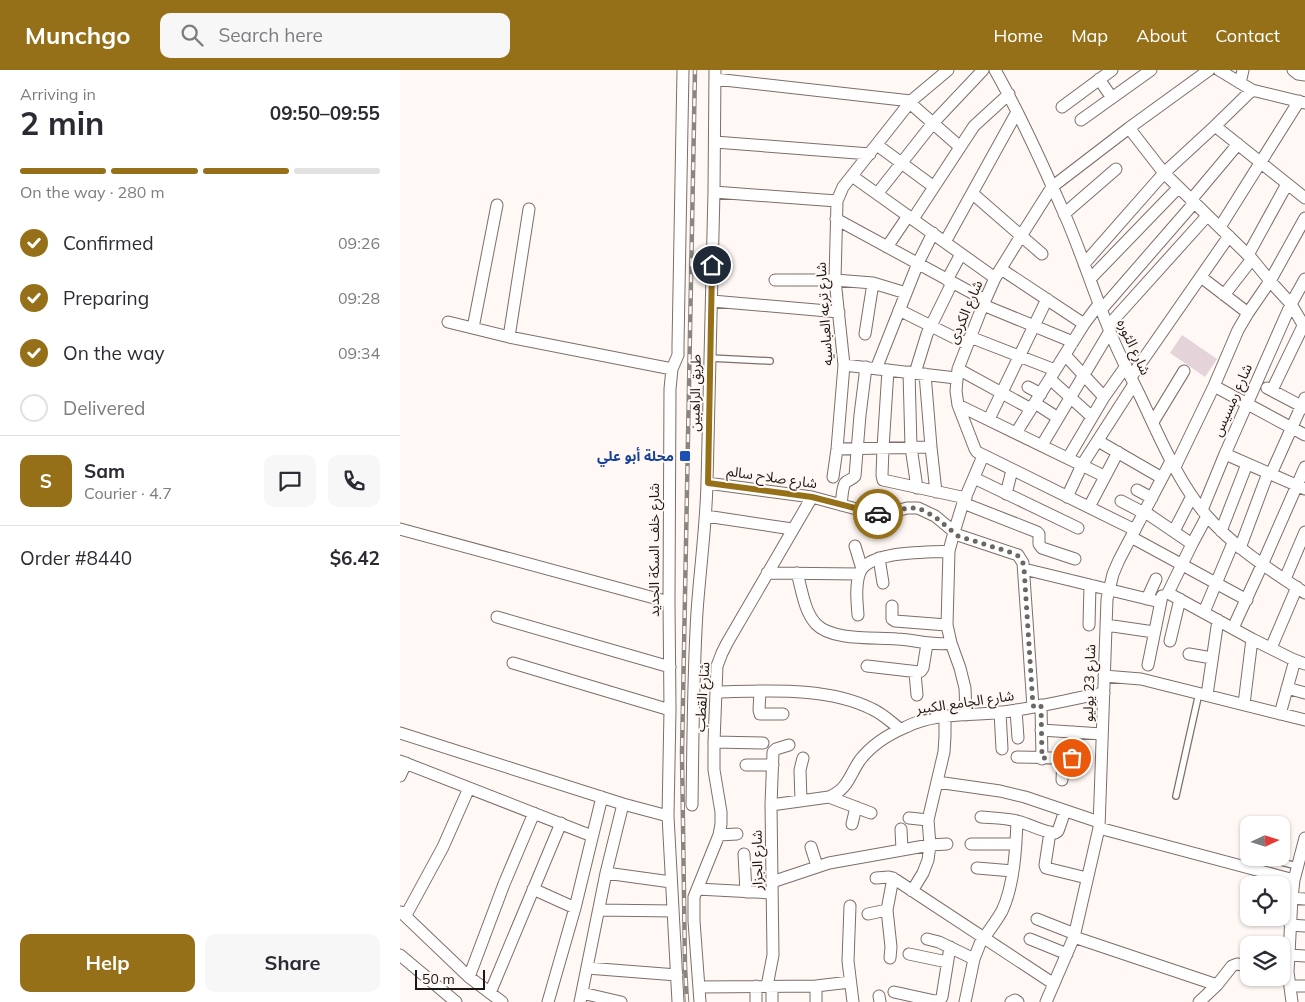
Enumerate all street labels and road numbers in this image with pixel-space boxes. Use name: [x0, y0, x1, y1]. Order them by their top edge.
street label: شارع ترعه العباسيه: [811, 261, 839, 366]
street label: شارع الكردى: [944, 277, 988, 347]
street label: شارع الثوره: [1111, 316, 1155, 379]
street label: طريق الراهبين: [685, 354, 706, 432]
street label: شارع رمسيس: [1208, 361, 1258, 440]
street label: شارع صلاح سالم: [725, 462, 818, 494]
street label: شارع خلف السكة الحديد: [645, 483, 665, 617]
street label: شارع 23 يوليو: [1079, 644, 1101, 722]
street label: شارع القطب: [691, 661, 715, 733]
street label: شارع الجامع الكبير: [914, 686, 1016, 720]
street label: شارع الجزار: [747, 830, 769, 891]

